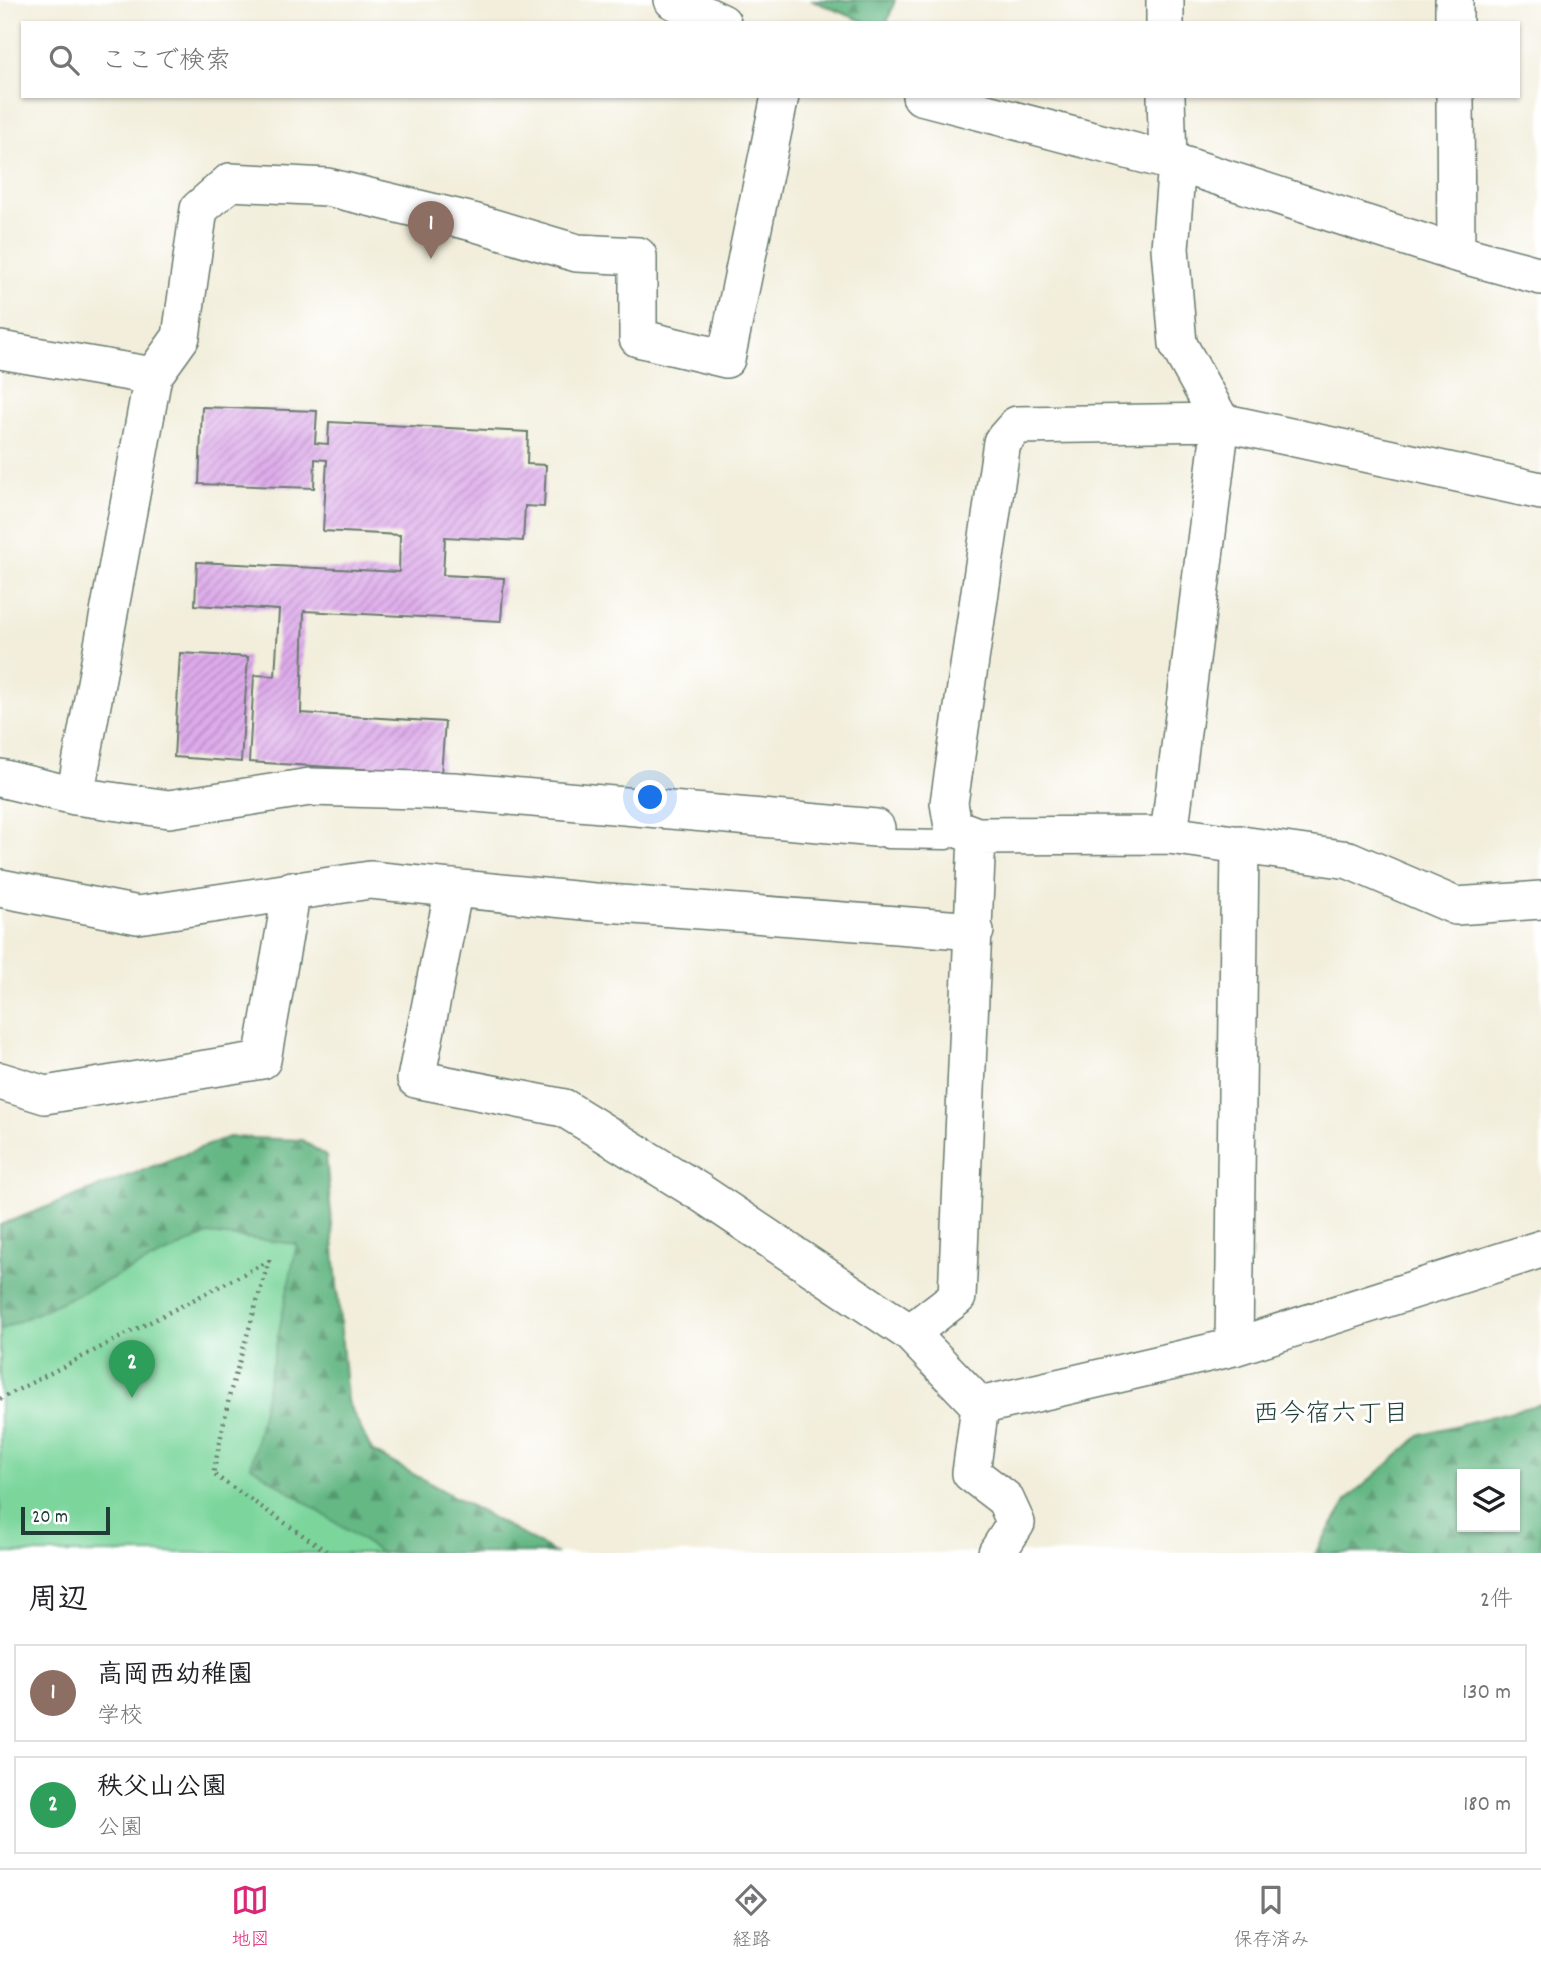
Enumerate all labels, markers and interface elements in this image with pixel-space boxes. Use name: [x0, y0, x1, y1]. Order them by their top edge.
search box: [21, 21, 1520, 98]
icon: search: [45, 41, 83, 79]
text: ここで検索: [101, 44, 231, 81]
pin: 1: [408, 201, 454, 259]
your location: [633, 780, 667, 814]
pin: 2: [109, 1340, 155, 1398]
district label: 西今宿六丁目: [1253, 1397, 1409, 1434]
map controls: [1457, 1469, 1520, 1532]
button: layers: [1457, 1469, 1520, 1532]
scale bar: [21, 1504, 110, 1536]
text: 20 m: [32, 1505, 68, 1532]
text: 周辺: [28, 1581, 88, 1624]
text: 2件: [1480, 1585, 1513, 1618]
text: 高岡西幼稚園: [97, 1658, 253, 1695]
text: 1: [50, 1677, 56, 1710]
text: 130 m: [1462, 1677, 1511, 1710]
text: 学校: [97, 1701, 143, 1734]
text: 秩父山公園: [97, 1770, 227, 1807]
text: 2: [48, 1789, 58, 1822]
text: 180 m: [1463, 1789, 1511, 1822]
text: 公園: [97, 1813, 143, 1846]
tab: 地図: [231, 1881, 270, 1955]
tab: 経路: [732, 1881, 771, 1955]
tab: 保存済み: [1233, 1881, 1310, 1955]

